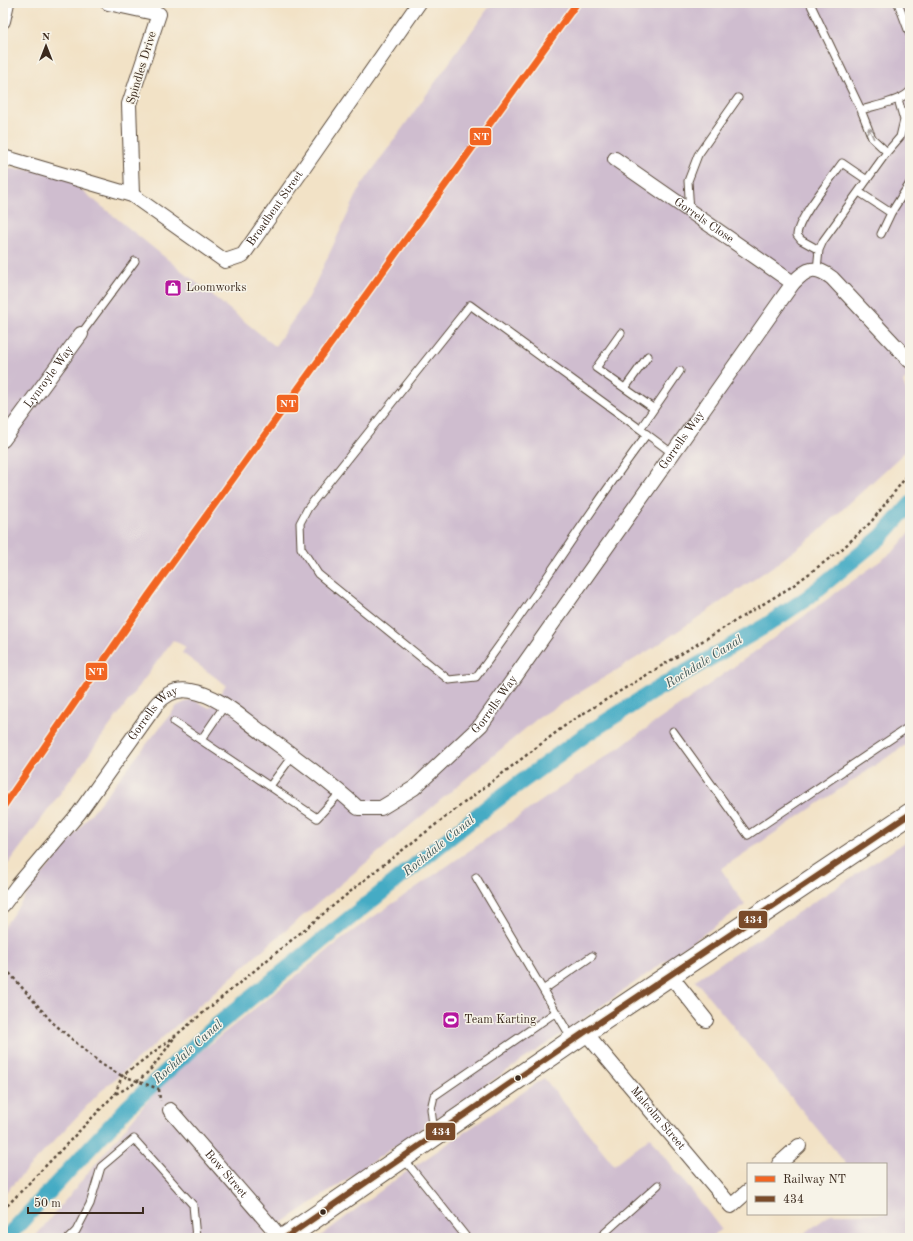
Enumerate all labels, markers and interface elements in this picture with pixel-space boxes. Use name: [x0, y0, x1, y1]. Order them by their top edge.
north arrow: [26, 26, 66, 66]
street label: Spindles Drive: [125, 30, 159, 106]
text: N: [42, 32, 51, 43]
line badge: NT: [469, 127, 492, 146]
one-way arrow: [867, 127, 874, 139]
text: NT: [473, 132, 489, 143]
street label: Broadbent Street: [245, 169, 306, 249]
street label: Gorrels Close: [672, 196, 736, 246]
shop icon: Loomworks: [163, 278, 183, 298]
place label: Loomworks: [186, 282, 247, 294]
street label: Lynroyle Way: [22, 343, 76, 411]
line badge: NT: [276, 394, 299, 413]
text: NT: [280, 399, 296, 410]
street label: Gorrells Way: [657, 408, 707, 472]
water label: Rochdale Canal: [662, 633, 745, 691]
line badge: NT: [85, 662, 108, 681]
text: NT: [88, 667, 104, 678]
street label: Gorrells Way: [469, 673, 520, 736]
street label: Gorrells Way: [126, 685, 180, 743]
water label: Rochdale Canal: [400, 813, 477, 879]
line badge: 434: [738, 910, 768, 929]
text: 434: [743, 915, 763, 926]
sports icon: Team Karting: [441, 1010, 461, 1030]
place label: Team Karting: [464, 1014, 537, 1026]
water label: Rochdale Canal: [150, 1018, 225, 1087]
unlabelled marker: [513, 1073, 523, 1083]
street label: Malcolm Street: [628, 1085, 687, 1152]
line badge: 434: [425, 1122, 456, 1141]
text: 434: [431, 1127, 451, 1138]
street label: Bow Street: [202, 1148, 249, 1200]
legend: [747, 1163, 887, 1215]
text: Railway NT: [783, 1174, 846, 1186]
scale bar: [28, 1189, 143, 1215]
text: 434: [783, 1194, 804, 1206]
text: 50 m: [34, 1197, 61, 1210]
unlabelled marker: [318, 1207, 328, 1217]

